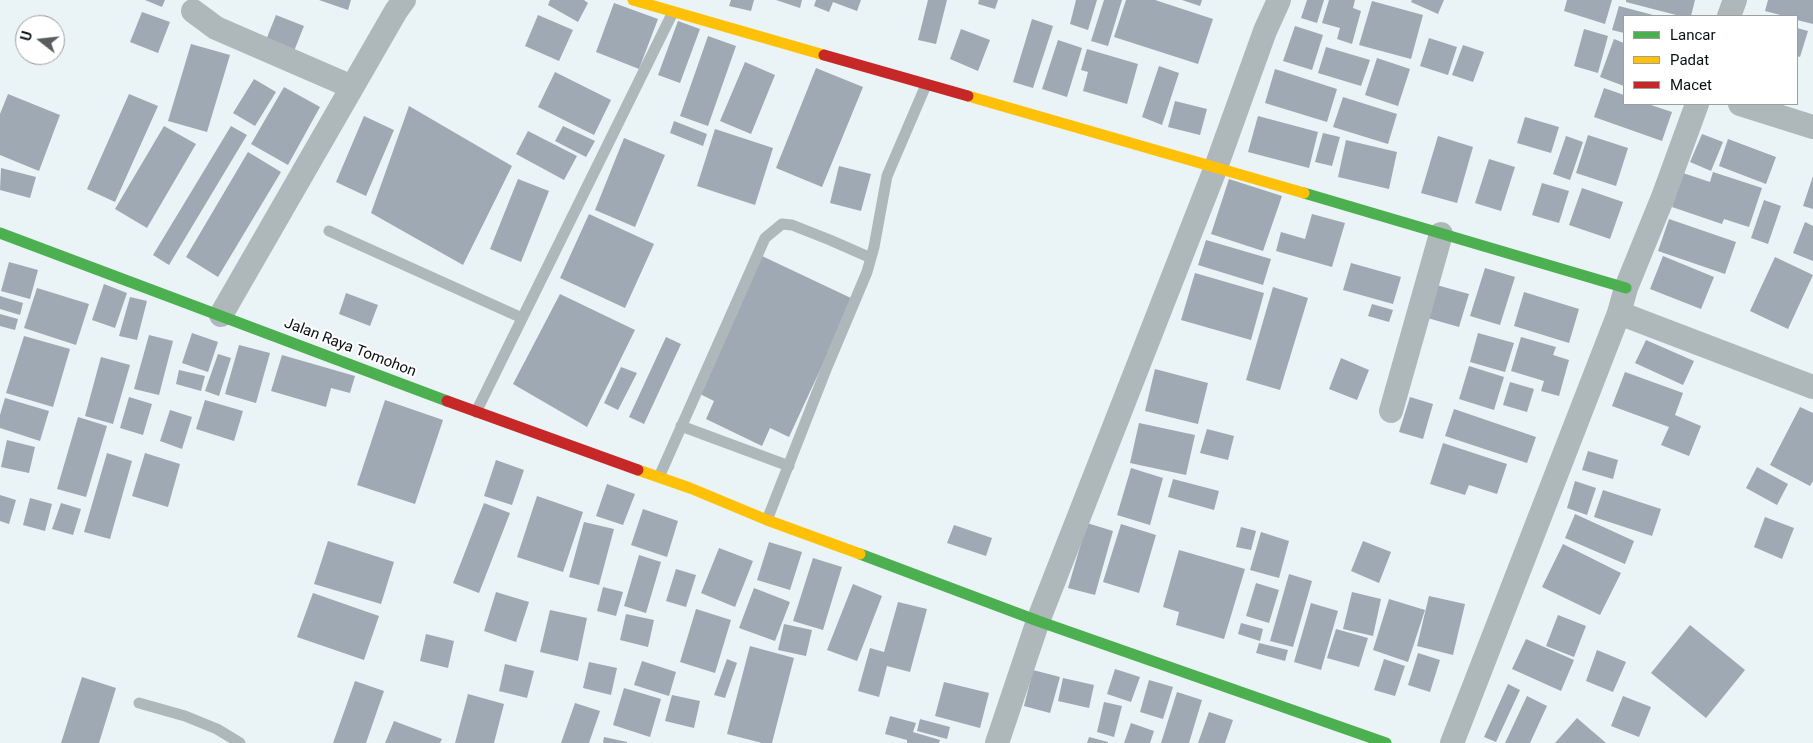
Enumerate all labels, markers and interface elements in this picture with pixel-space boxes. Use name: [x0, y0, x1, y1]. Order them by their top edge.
north arrow: [15, 15, 65, 65]
legend: [1623, 15, 1798, 105]
text: Lancar: [1670, 26, 1716, 44]
text: U: [18, 30, 36, 43]
text: Padat: [1670, 51, 1709, 69]
text: Macet: [1670, 76, 1712, 94]
street label: Jalan Raya Tomohon: [281, 315, 419, 381]

